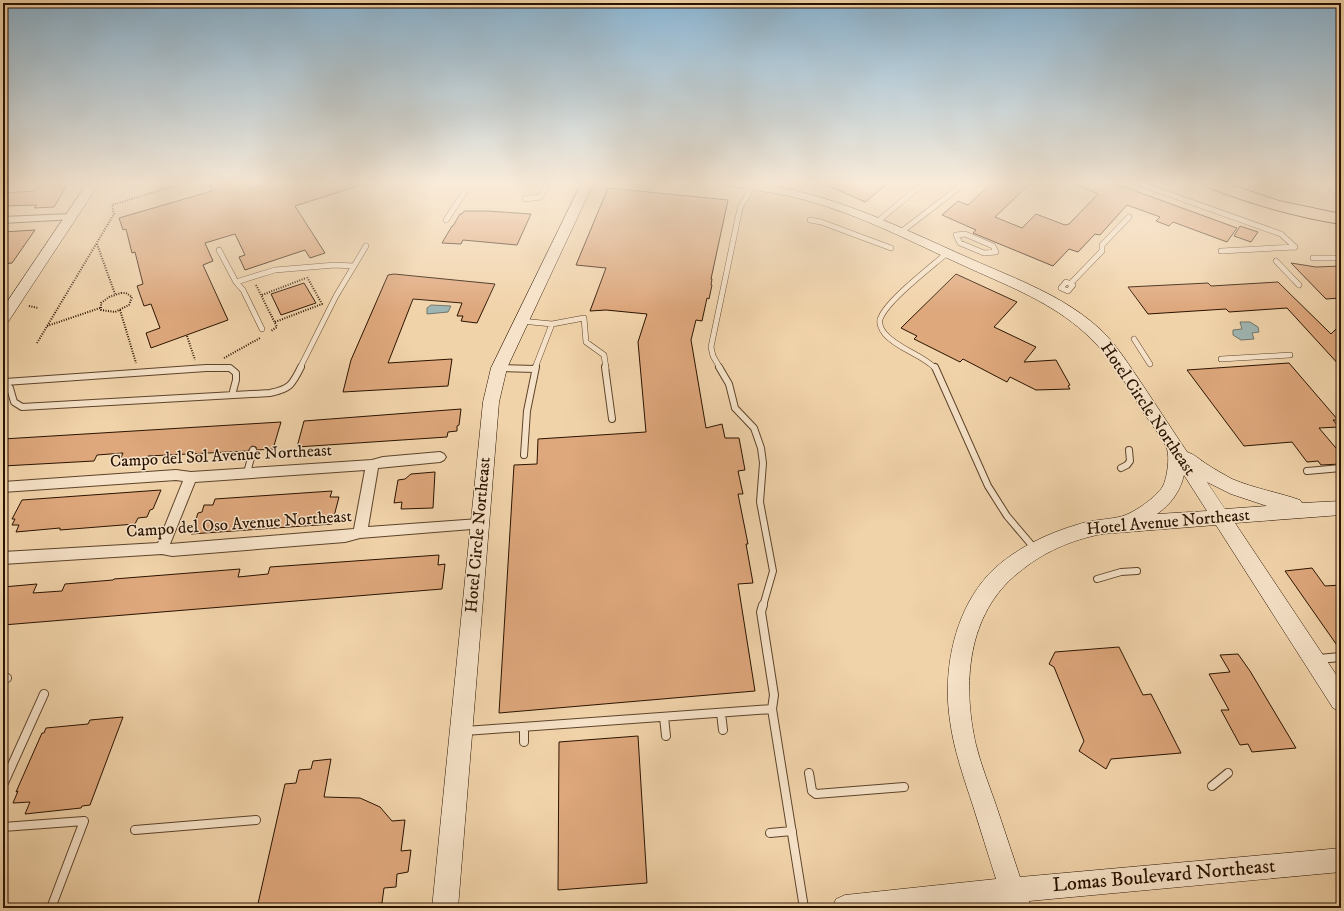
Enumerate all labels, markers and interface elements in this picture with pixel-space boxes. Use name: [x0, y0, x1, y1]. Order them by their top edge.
street label: Hotel Circle Northeast: [1095, 338, 1201, 480]
street label: Campo del Sol Avenue Northeast: [109, 439, 333, 473]
street label: Hotel Circle Northeast: [460, 456, 496, 614]
street label: Hotel Avenue Northeast: [1085, 504, 1251, 540]
street label: Campo del Oso Avenue Northeast: [125, 505, 353, 543]
street label: Lomas Boulevard Northeast: [1052, 854, 1276, 898]

